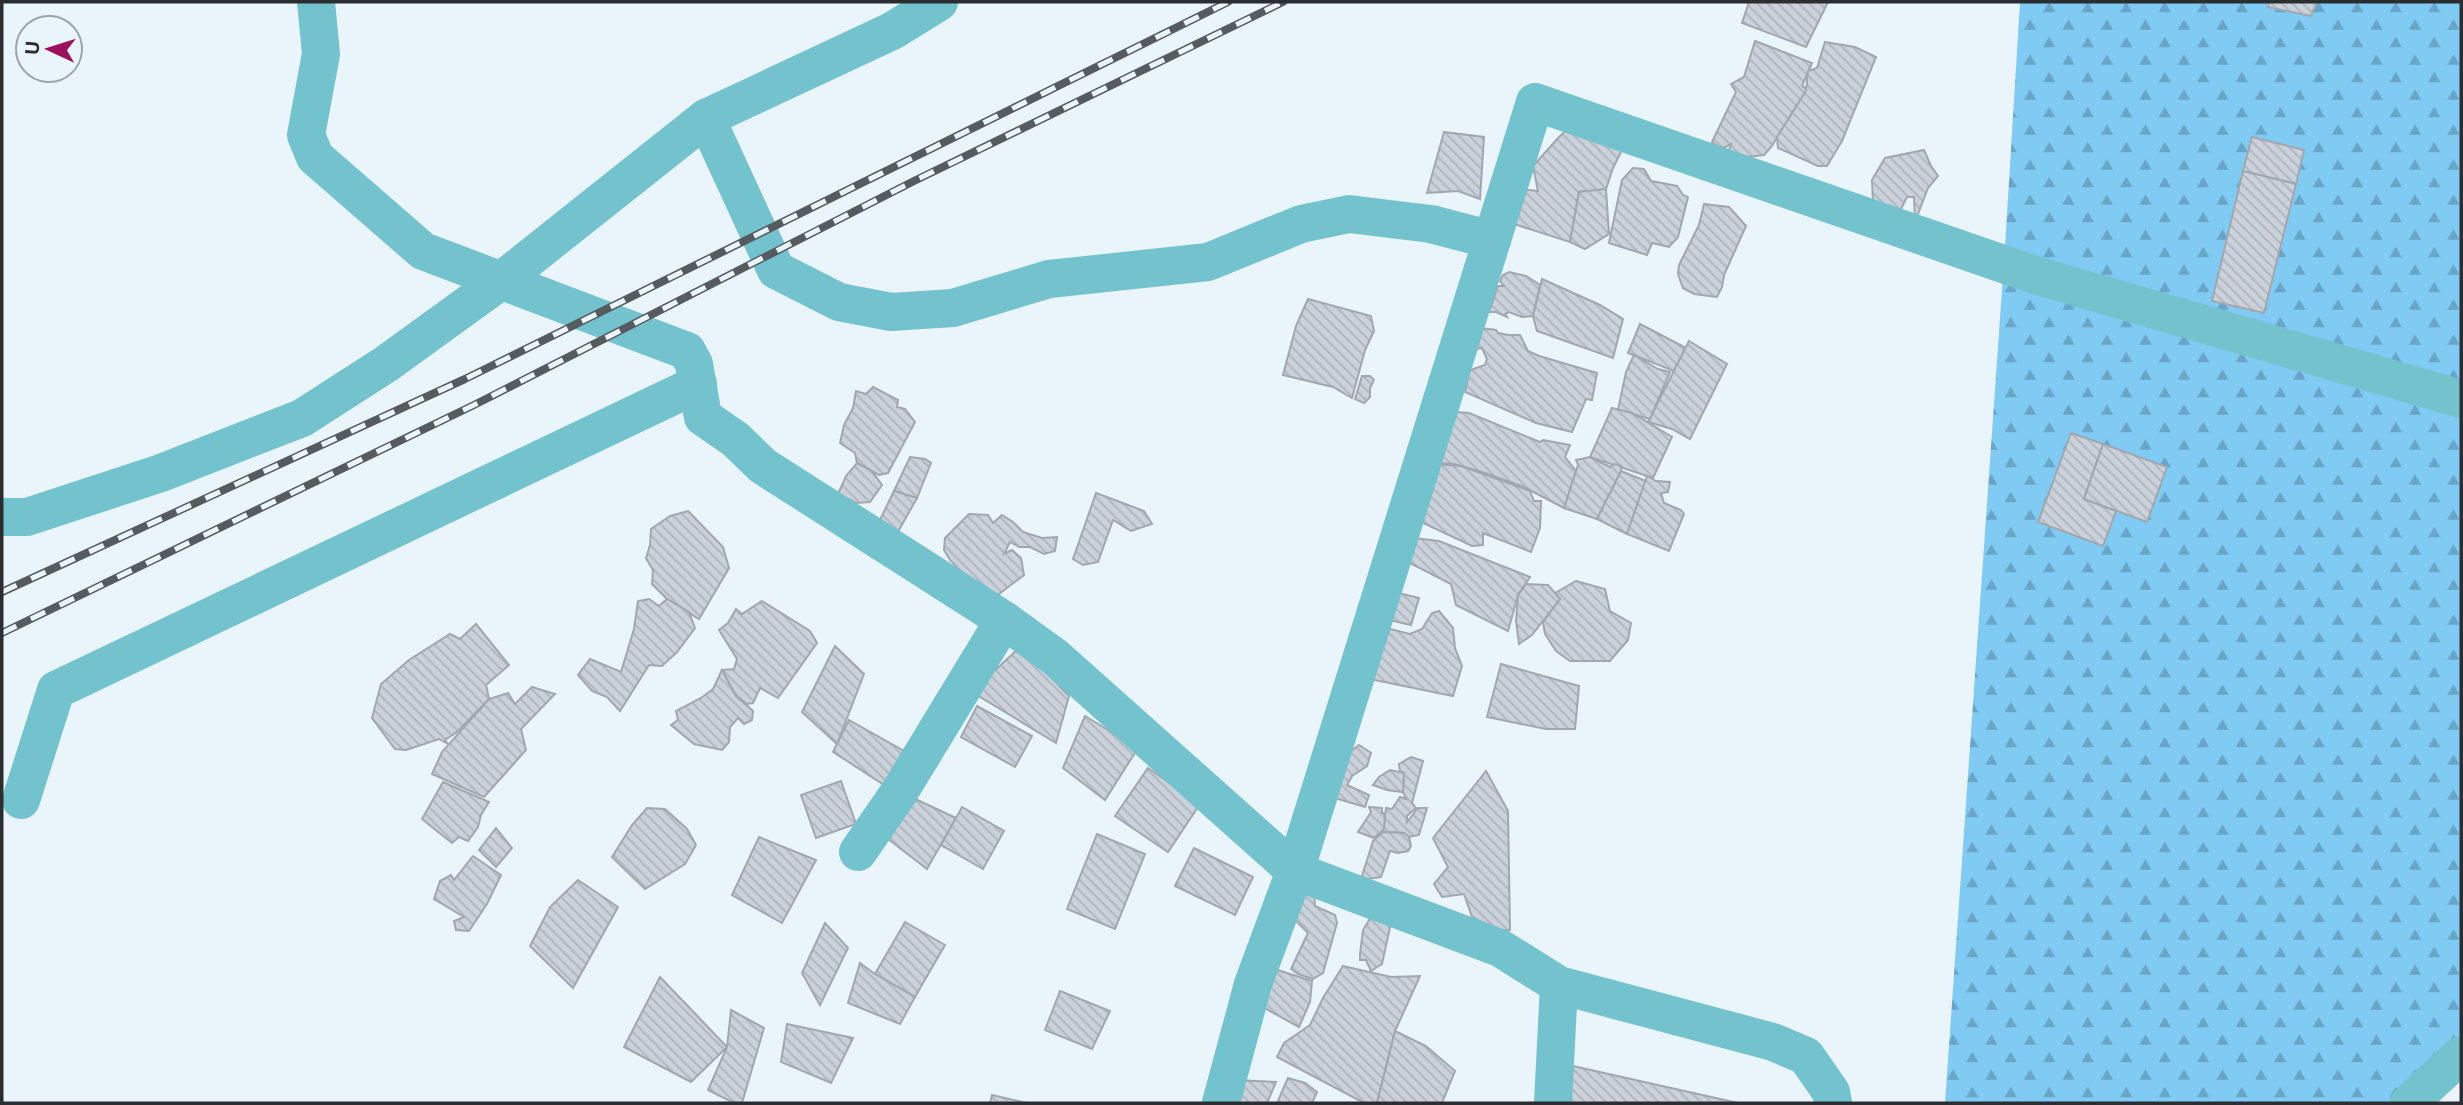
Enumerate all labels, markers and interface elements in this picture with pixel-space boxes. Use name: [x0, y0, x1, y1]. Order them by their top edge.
north arrow: [14, 14, 84, 84]
text: U: [19, 40, 46, 56]

